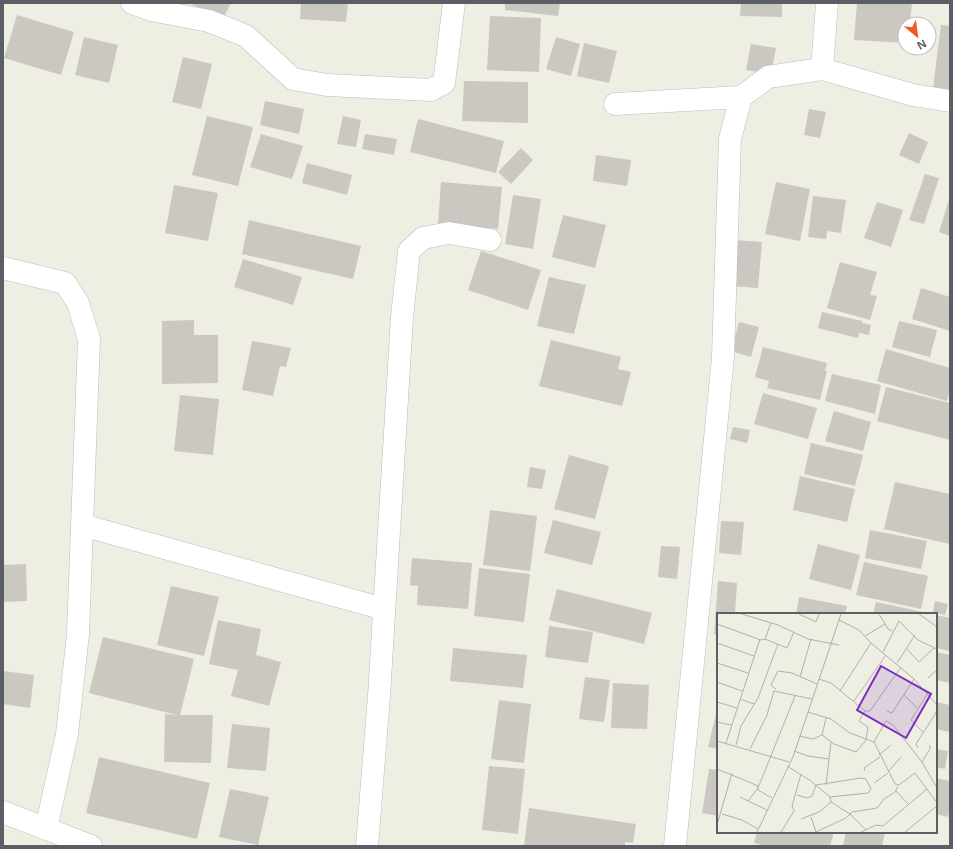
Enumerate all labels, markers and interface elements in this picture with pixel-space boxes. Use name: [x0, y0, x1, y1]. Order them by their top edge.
north arrow: [897, 16, 937, 56]
text: N: [915, 36, 930, 54]
inset map: [717, 613, 937, 833]

